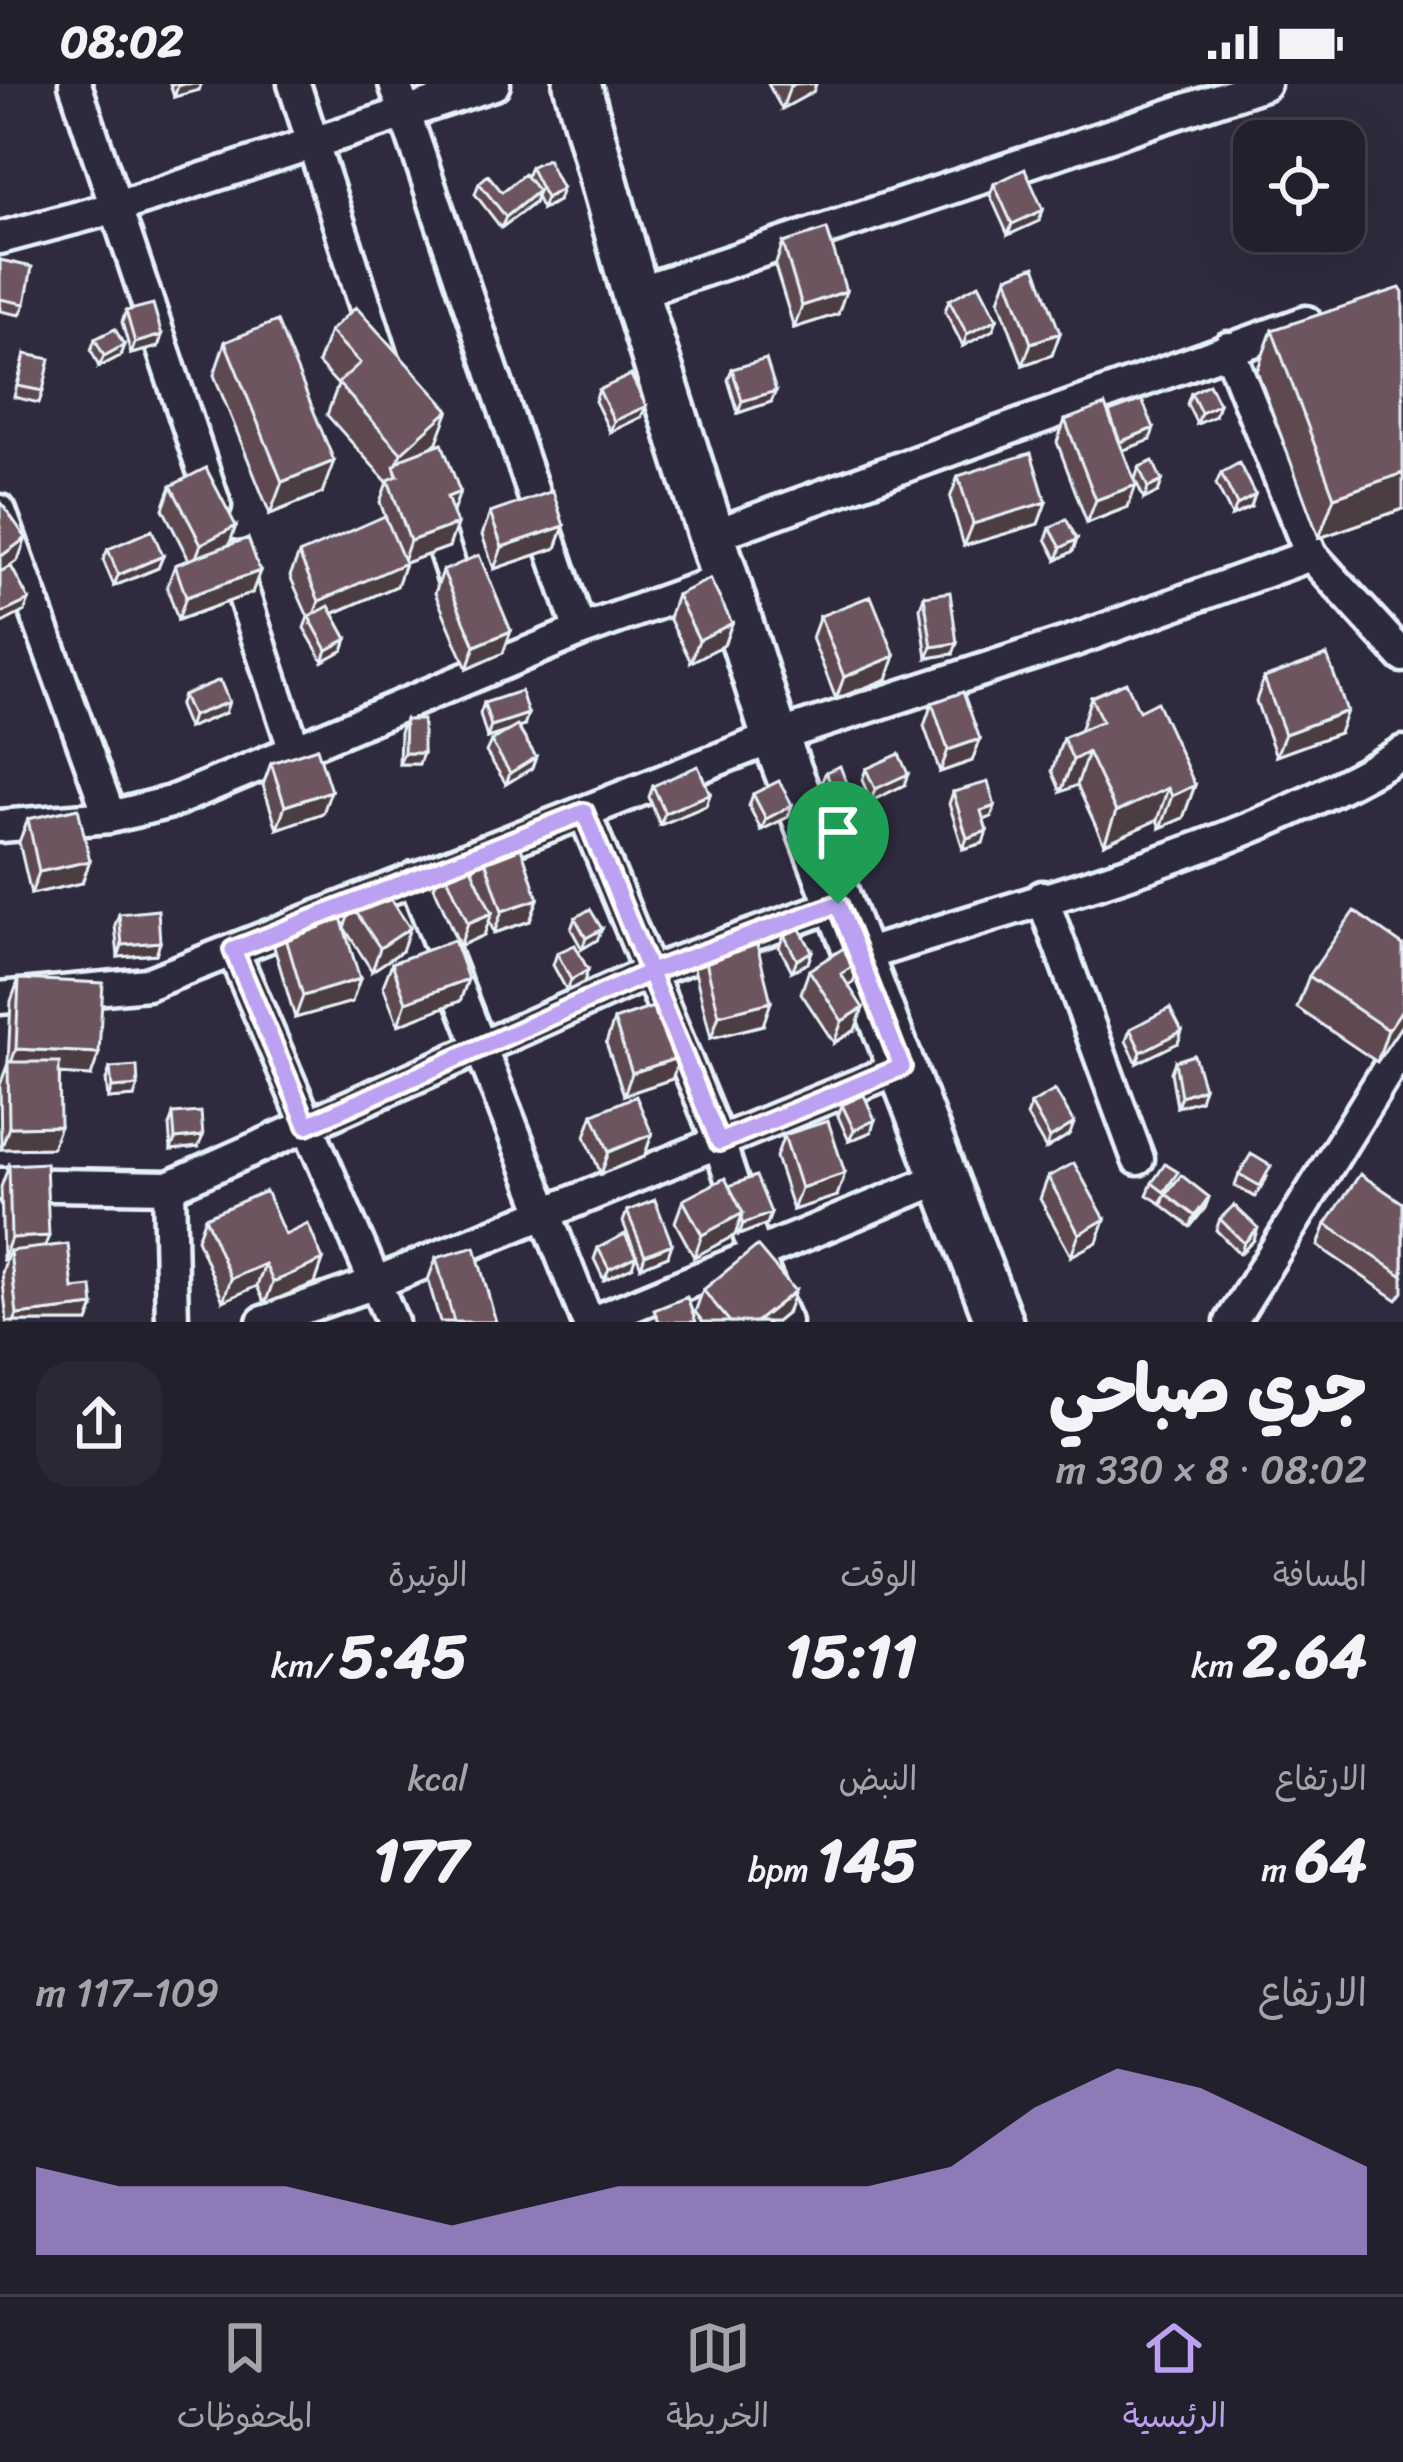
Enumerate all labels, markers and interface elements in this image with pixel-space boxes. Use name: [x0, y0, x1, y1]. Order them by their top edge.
text: 08:02: [60, 2, 184, 82]
map controls: [1233, 120, 1365, 252]
button: locate: [1233, 120, 1365, 252]
pin: [787, 781, 889, 904]
icon: arrive: [805, 799, 871, 865]
text: جري صباحي: [1049, 1331, 1367, 1448]
button: share: [36, 1361, 162, 1487]
text: 08:02 · 8 × 330 m: [1056, 1435, 1367, 1504]
text: الوتيرة: [388, 1546, 468, 1604]
text: الوقت: [840, 1546, 917, 1604]
text: المسافة: [1273, 1546, 1367, 1604]
text: 5:45: [339, 1604, 468, 1710]
text: 15:11: [785, 1604, 917, 1710]
text: 2.64: [1243, 1604, 1367, 1710]
text: /km: [271, 1637, 339, 1695]
text: km: [1191, 1637, 1243, 1695]
text: kcal: [408, 1750, 468, 1808]
text: النبض: [838, 1750, 917, 1808]
text: الارتفاع: [1274, 1750, 1367, 1808]
text: 177: [373, 1808, 468, 1914]
text: 145: [817, 1808, 917, 1914]
text: 64: [1295, 1808, 1367, 1914]
text: bpm: [748, 1841, 817, 1899]
text: m: [1261, 1841, 1295, 1899]
text: 109–117 m: [36, 1958, 219, 2027]
text: الارتفاع: [1258, 1958, 1367, 2027]
tab: المحفوظات: [177, 2315, 313, 2445]
tab: الخريطة: [666, 2315, 769, 2445]
tab: الرئيسية: [1123, 2315, 1226, 2445]

